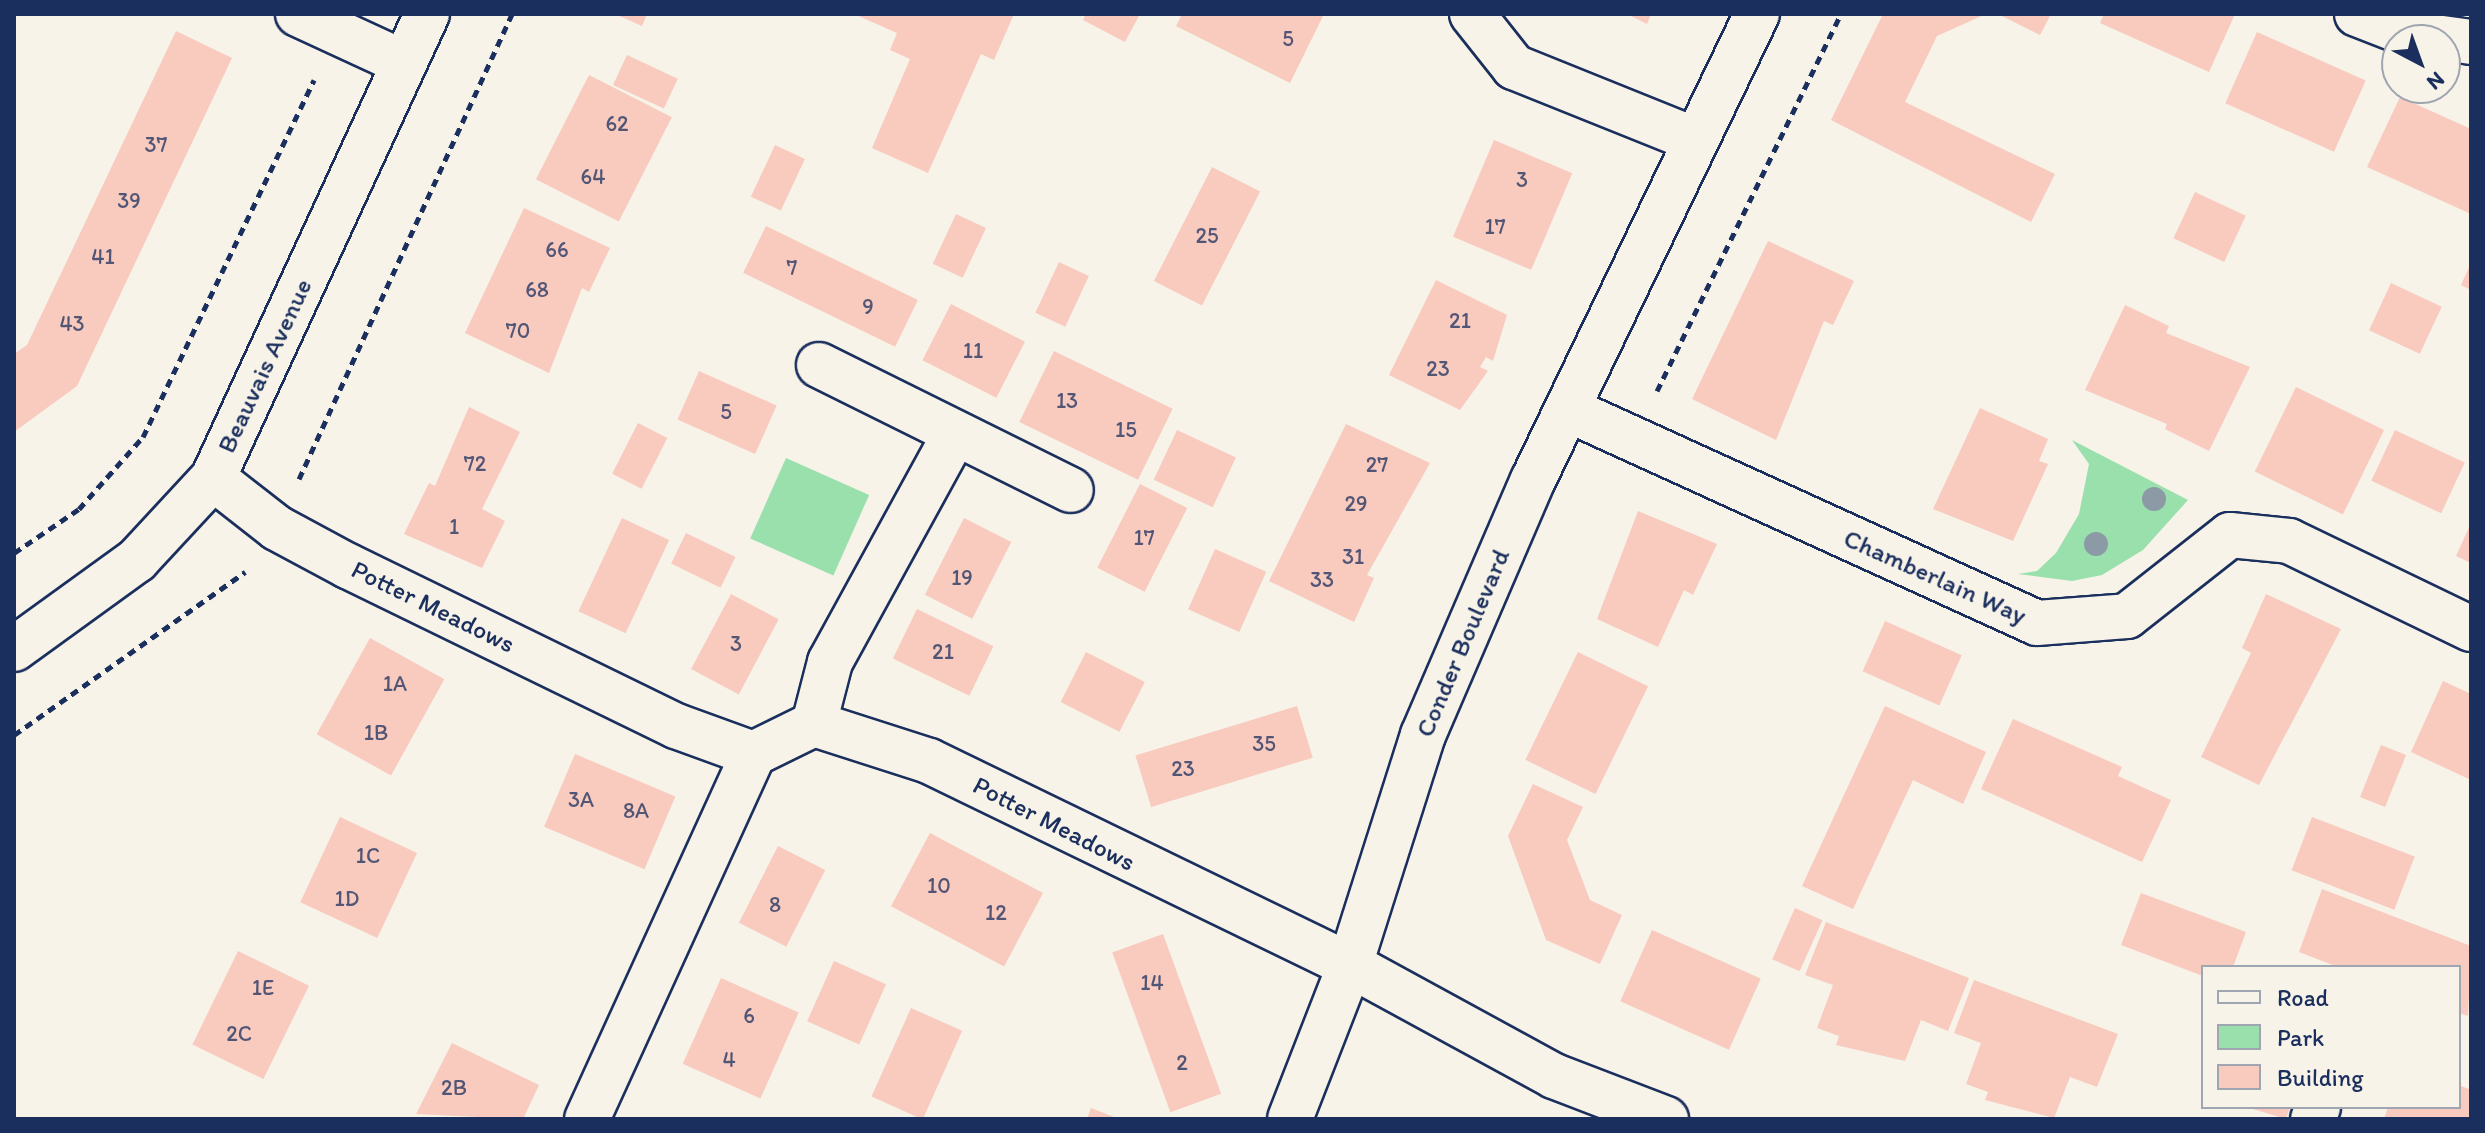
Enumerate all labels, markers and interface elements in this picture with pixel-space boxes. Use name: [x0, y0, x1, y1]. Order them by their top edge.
north arrow: [2381, 24, 2461, 104]
house number: 5: [1282, 26, 1294, 52]
text: N: [2421, 66, 2450, 96]
house number: 62: [605, 111, 629, 137]
house number: 37: [145, 132, 167, 158]
house number: 64: [581, 164, 605, 190]
house number: 3: [1516, 167, 1528, 193]
house number: 39: [117, 188, 141, 214]
house number: 17: [1484, 214, 1506, 240]
house number: 25: [1195, 223, 1219, 249]
house number: 66: [545, 237, 569, 263]
house number: 41: [91, 244, 115, 270]
house number: 7: [787, 255, 797, 281]
street label: Beauvais Avenue: [211, 275, 319, 457]
house number: 68: [525, 277, 549, 303]
house number: 9: [862, 294, 874, 320]
house number: 21: [1449, 308, 1471, 334]
house number: 43: [59, 311, 85, 337]
house number: 70: [506, 318, 530, 344]
house number: 11: [963, 338, 983, 364]
house number: 23: [1426, 356, 1450, 382]
house number: 13: [1056, 388, 1078, 414]
house number: 5: [720, 399, 732, 425]
house number: 15: [1115, 417, 1137, 443]
house number: 72: [464, 451, 486, 477]
house number: 27: [1366, 452, 1388, 478]
house number: 29: [1344, 491, 1368, 517]
house number: 1: [449, 514, 459, 540]
street label: Chamberlain Way: [1839, 523, 2031, 631]
house number: 17: [1133, 525, 1155, 551]
house number: 31: [1342, 544, 1364, 570]
street label: Conder Boulevard: [1409, 544, 1517, 742]
street label: Potter Meadows: [347, 554, 519, 660]
house number: 19: [951, 565, 973, 591]
house number: 33: [1310, 567, 1334, 593]
house number: 3: [730, 631, 742, 657]
house number: 21: [932, 639, 954, 665]
house number: 1A: [383, 671, 407, 697]
house number: 1B: [364, 720, 388, 746]
house number: 35: [1252, 731, 1276, 757]
house number: 23: [1171, 756, 1195, 782]
street label: Potter Meadows: [968, 770, 1140, 878]
house number: 3A: [568, 787, 594, 813]
house number: 8A: [623, 798, 649, 824]
house number: 1C: [356, 843, 380, 869]
house number: 10: [927, 873, 951, 899]
house number: 1D: [335, 886, 359, 912]
house number: 8: [769, 892, 781, 918]
house number: 12: [985, 900, 1007, 926]
legend: [2201, 965, 2461, 1109]
house number: 14: [1140, 970, 1164, 996]
house number: 1E: [252, 975, 274, 1001]
text: Road: [2277, 983, 2329, 1012]
house number: 6: [743, 1003, 755, 1029]
house number: 2C: [226, 1021, 252, 1047]
text: Park: [2277, 1023, 2324, 1052]
house number: 4: [722, 1047, 736, 1073]
house number: 2: [1176, 1050, 1188, 1076]
text: Building: [2277, 1063, 2364, 1092]
house number: 2B: [441, 1075, 467, 1101]

